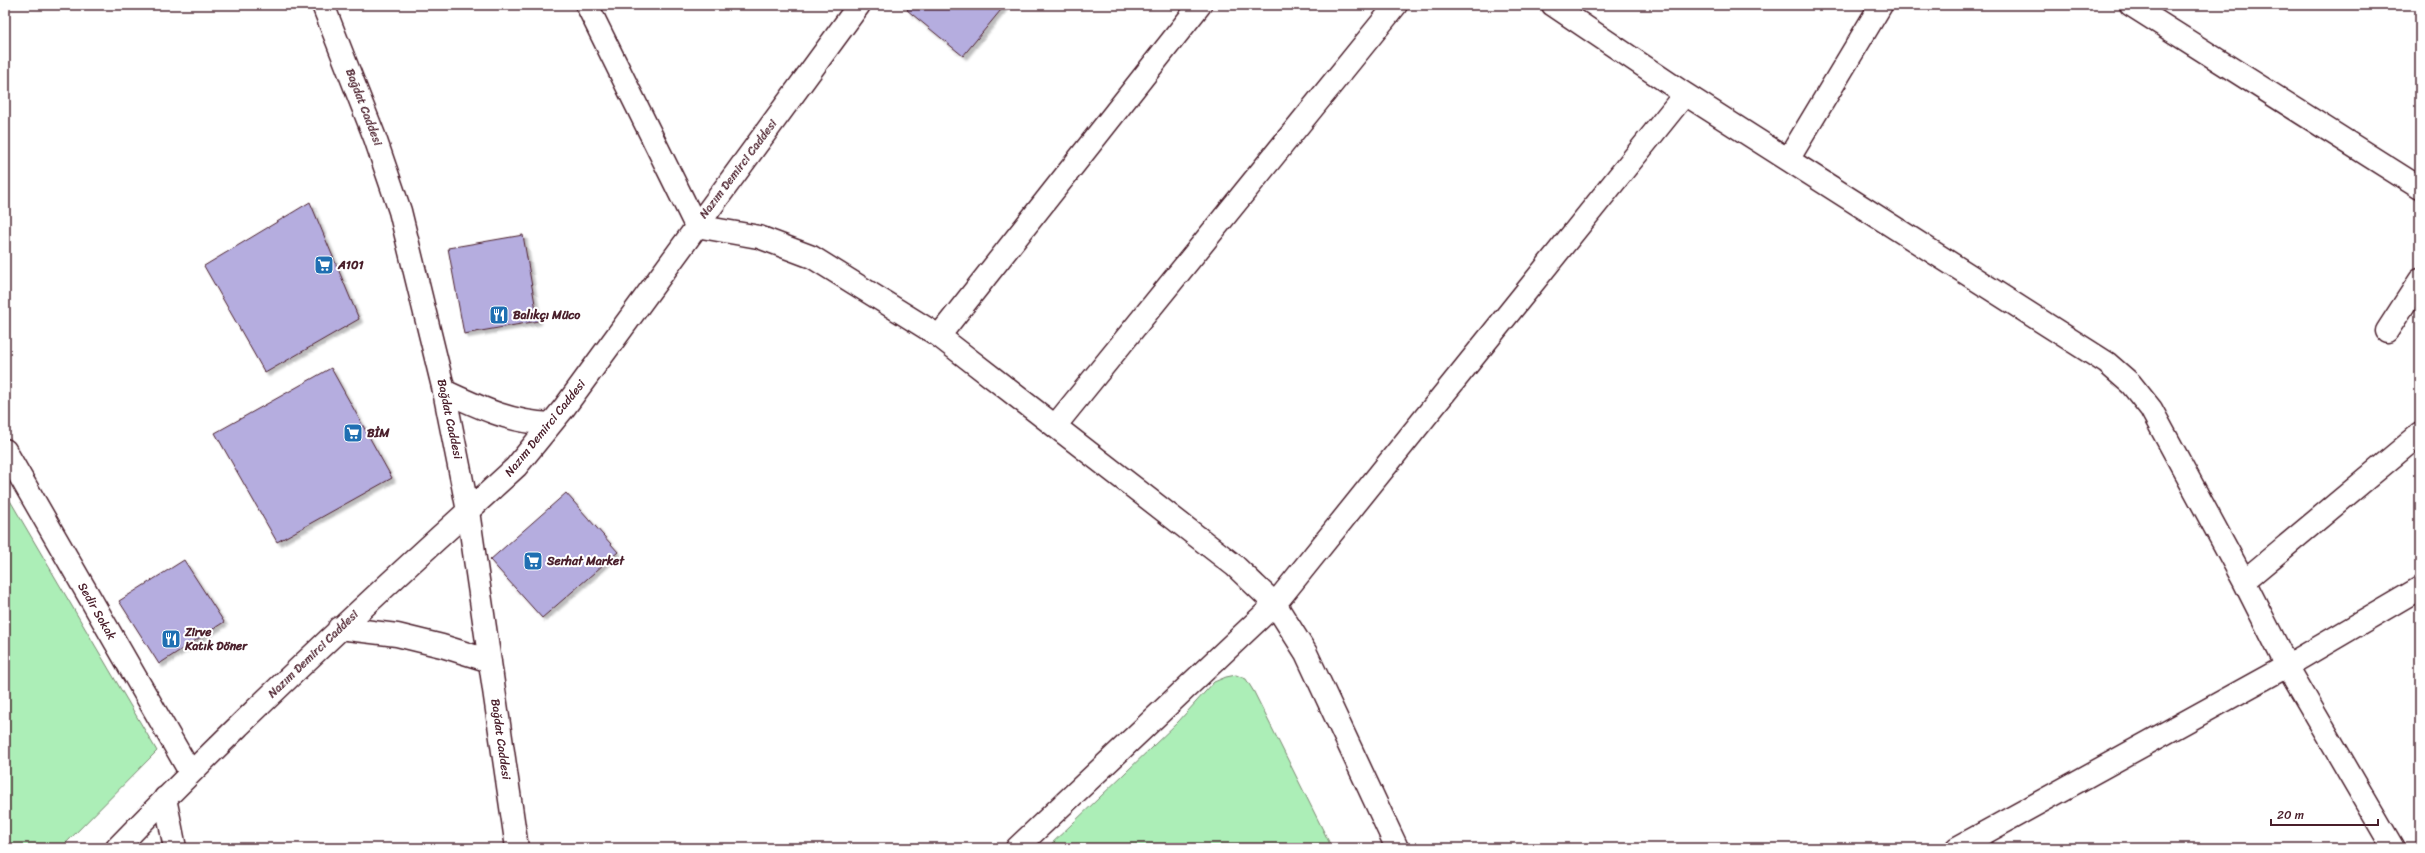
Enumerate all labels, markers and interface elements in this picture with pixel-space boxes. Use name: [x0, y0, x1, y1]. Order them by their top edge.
street label: Bağdat Caddesi: [339, 65, 389, 150]
street label: Nazım Demirci Caddesi: [693, 114, 783, 224]
supermarket icon: A101: [313, 254, 335, 276]
place label: A101: [337, 254, 364, 276]
restaurant icon: Balıkçı Müco: [488, 304, 510, 326]
place label: Balıkçı Müco: [513, 304, 581, 326]
street label: Nazım Demirci Caddesi: [499, 374, 592, 482]
street label: Bağdat Caddesi: [431, 377, 469, 462]
supermarket icon: BİM: [342, 422, 364, 444]
place label: BİM: [367, 422, 390, 444]
supermarket icon: Serhat Market: [522, 550, 544, 572]
place label: Serhat Market: [546, 550, 625, 572]
street label: Sedir Sokak: [72, 578, 123, 645]
street label: Nazım Demirci Caddesi: [262, 604, 364, 704]
place label: Zirve Katık Döner: [184, 621, 248, 657]
restaurant icon: Zirve Katık Döner: [160, 628, 182, 650]
street label: Bağdat Caddesi: [484, 697, 518, 782]
scale bar: [2271, 801, 2378, 827]
text: 20 m: [2277, 804, 2304, 826]

